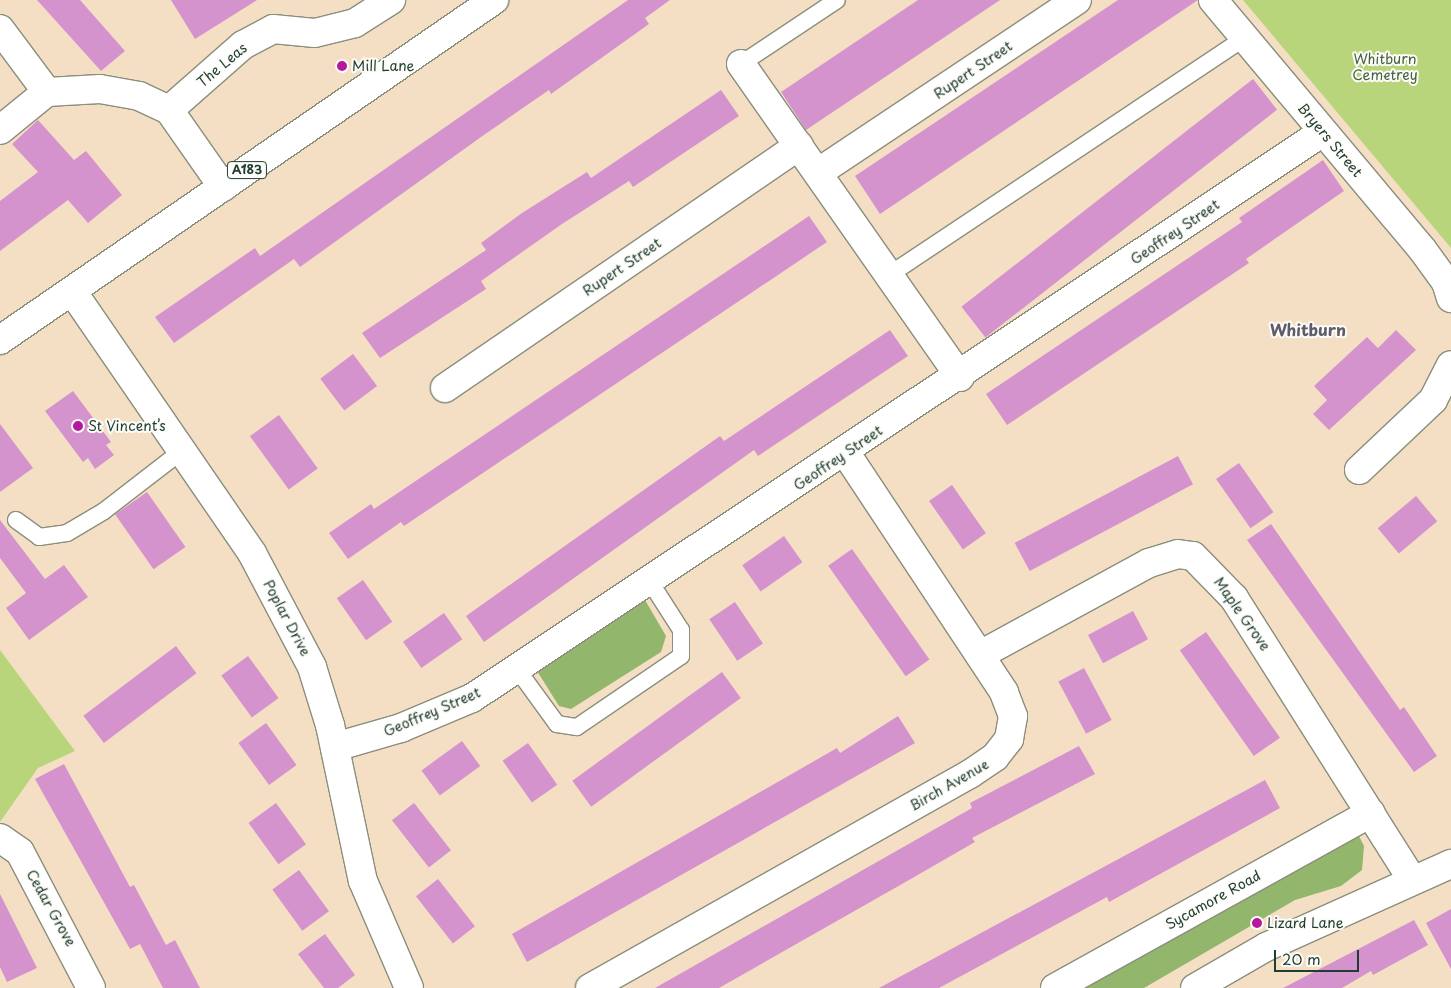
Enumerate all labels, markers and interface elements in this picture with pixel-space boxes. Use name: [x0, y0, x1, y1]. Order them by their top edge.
street label: Rupert Street: [930, 37, 1016, 103]
street label: The Leas: [194, 39, 250, 91]
park label: Whitburn Cemetrey: [1352, 51, 1418, 84]
place label: Mill Lane: [352, 58, 414, 74]
marker: Mill Lane: [336, 60, 348, 72]
street label: Bryers Street: [1294, 100, 1366, 180]
road number: A183: [226, 160, 268, 180]
street label: Geoffrey Street: [1127, 196, 1223, 268]
street label: Rupert Street: [579, 234, 665, 300]
district label: Whitburn: [1270, 319, 1346, 339]
place label: St Vincent’s: [88, 418, 165, 434]
marker: St Vincent’s: [72, 420, 84, 432]
street label: Geoffrey Street: [790, 422, 886, 494]
street label: Maple Grove: [1210, 574, 1274, 654]
street label: Poplar Drive: [260, 577, 314, 659]
street label: Geoffrey Street: [380, 684, 484, 740]
street label: Birch Avenue: [907, 756, 991, 814]
street label: Cedar Grove: [23, 866, 79, 950]
street label: Sycamore Road: [1163, 867, 1263, 933]
place label: Lizard Lane: [1267, 915, 1345, 931]
marker: Lizard Lane: [1251, 917, 1263, 929]
scale bar: [1276, 940, 1361, 972]
text: 20 m: [1282, 947, 1321, 970]

